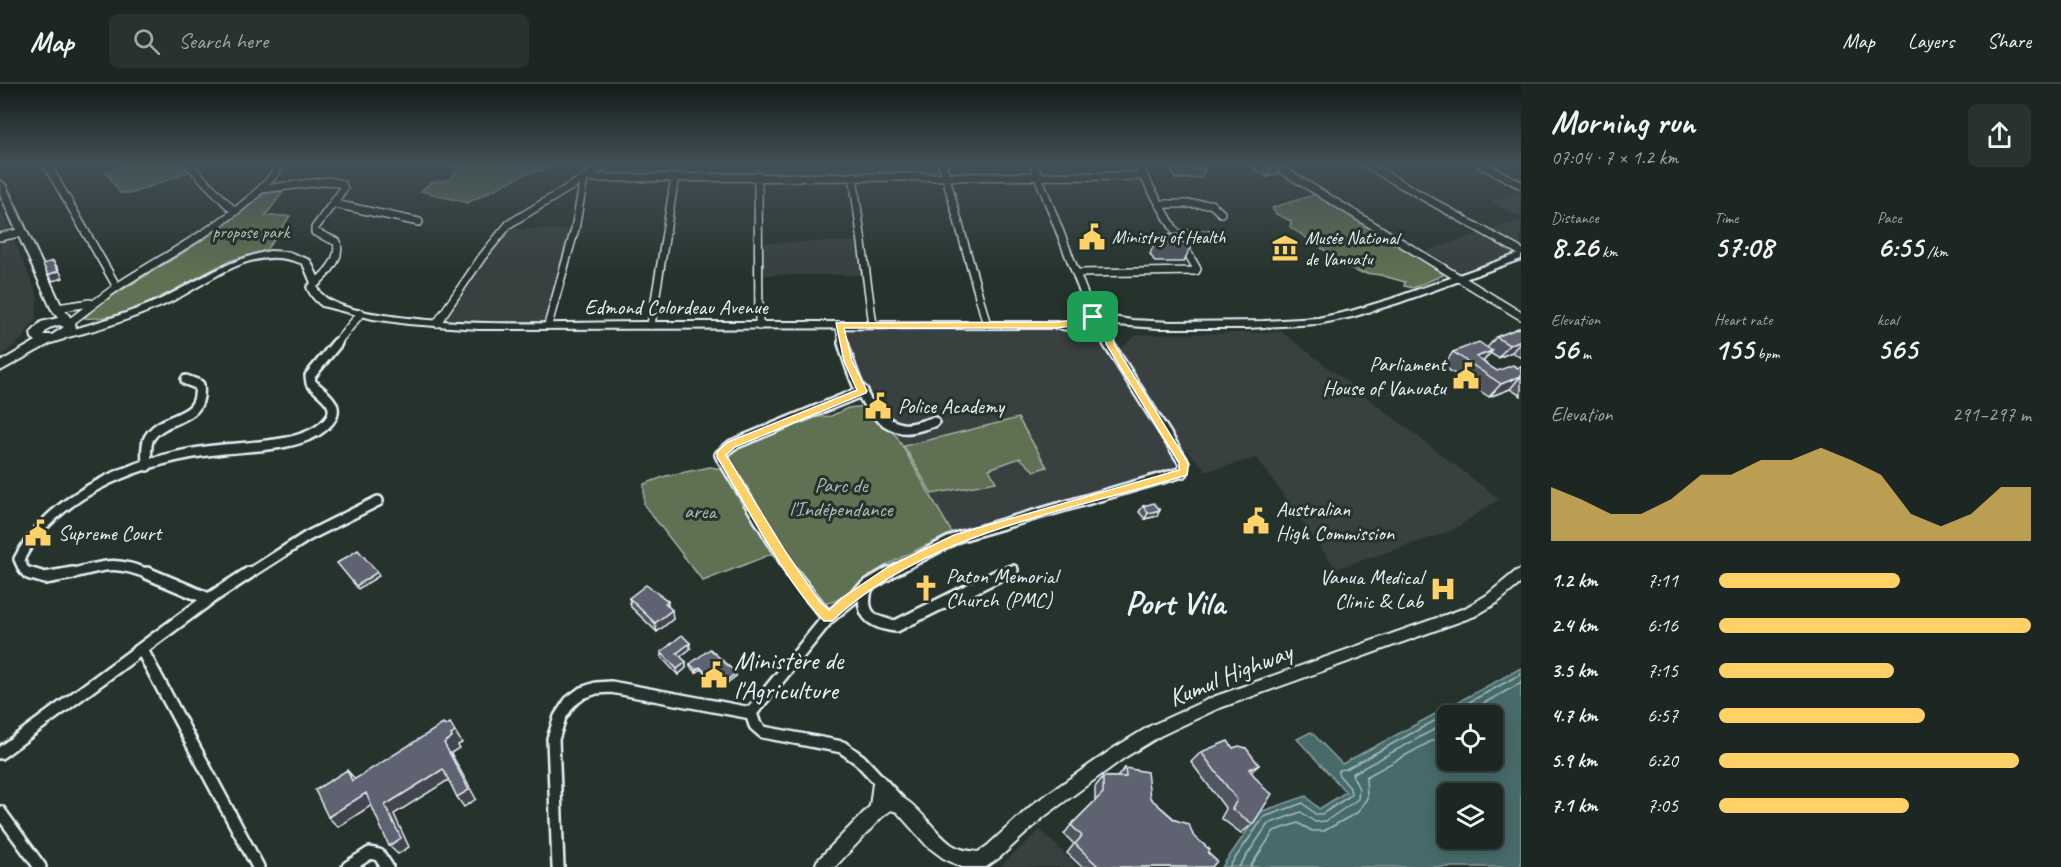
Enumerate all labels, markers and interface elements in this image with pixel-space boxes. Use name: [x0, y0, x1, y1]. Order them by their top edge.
search box: [109, 14, 529, 68]
text: Map: [30, 24, 73, 59]
icon: search: [130, 25, 163, 58]
text: Search here: [178, 27, 268, 55]
text: Map: [1842, 28, 1875, 54]
text: Layers: [1908, 28, 1954, 54]
text: Share: [1987, 28, 2031, 54]
text: Morning run: [1551, 101, 1695, 143]
button: share: [1968, 104, 2031, 167]
text: 07:04 · 7 × 1.2 km: [1551, 145, 1678, 170]
text: Distance: [1551, 208, 1599, 228]
text: Time: [1714, 208, 1738, 228]
text: Pace: [1877, 208, 1902, 228]
park label: propose park: [213, 221, 291, 243]
public building icon: Ministry of Health: [1077, 222, 1107, 252]
place label: Ministry of Health: [1112, 226, 1226, 248]
place label: Musée National de Vanuatu: [1305, 227, 1402, 270]
text: 8.26: [1551, 228, 1598, 266]
text: 57:08: [1714, 228, 1773, 266]
text: 6:55: [1877, 228, 1923, 266]
museum icon: Musée National de Vanuatu: [1270, 233, 1300, 263]
text: km: [1598, 242, 1618, 262]
text: /km: [1923, 242, 1948, 262]
pin: [1067, 291, 1118, 342]
street label: Edmond Colordeau Avenue: [585, 294, 769, 320]
icon: arrive: [1076, 300, 1109, 333]
text: Elevation: [1551, 310, 1600, 330]
text: Heart rate: [1714, 310, 1772, 330]
text: kcal: [1877, 310, 1898, 330]
text: 56: [1551, 330, 1578, 368]
text: 155: [1714, 330, 1754, 368]
text: 565: [1877, 330, 1917, 368]
text: m: [1578, 344, 1591, 364]
text: bpm: [1754, 344, 1779, 364]
place label: Parliament House of Vanuatu: [1323, 351, 1448, 401]
public building icon: Parliament House of Vanuatu: [1451, 361, 1481, 391]
public building icon: Police Academy: [863, 391, 893, 421]
place label: Police Academy: [898, 393, 1006, 419]
text: Elevation: [1551, 402, 1613, 427]
text: 291–297 m: [1952, 402, 2031, 427]
park label: Parc de l'Indépendance: [789, 472, 894, 522]
place label: Australian High Commission: [1276, 496, 1395, 546]
park label: area: [684, 498, 718, 524]
public building icon: Australian High Commission: [1241, 506, 1271, 536]
public building icon: Supreme Court: [23, 518, 53, 548]
place label: Supreme Court: [58, 520, 163, 546]
place label: Paton Memorial Church (PMC): [946, 563, 1061, 613]
place label: Vanua Medical Clinic & Lab: [1320, 564, 1426, 614]
text: 1.2 km: [1551, 568, 1598, 593]
text: 7:11: [1647, 568, 1678, 593]
church icon: Paton Memorial Church (PMC): [911, 573, 941, 603]
hospital icon: Vanua Medical Clinic & Lab: [1428, 574, 1458, 604]
district label: Port Vila: [1125, 582, 1228, 624]
text: 2.4 km: [1551, 613, 1598, 638]
text: 6:16: [1647, 613, 1678, 638]
street label: Kumul Highway: [1164, 634, 1299, 714]
place label: Ministère de l'Agriculture: [734, 644, 845, 707]
text: 3.5 km: [1551, 658, 1597, 683]
text: 7:15: [1647, 658, 1678, 683]
public building icon: Ministère de l'Agriculture: [699, 660, 729, 690]
text: 4.7 km: [1551, 703, 1597, 728]
text: 6:57: [1647, 703, 1678, 728]
map controls: [1437, 705, 1503, 849]
button: locate: [1437, 705, 1503, 771]
text: 5.9 km: [1551, 748, 1597, 773]
text: 6:20: [1647, 748, 1678, 773]
button: layers: [1437, 783, 1503, 849]
text: 7.1 km: [1551, 793, 1597, 818]
text: 7:05: [1647, 793, 1678, 818]

